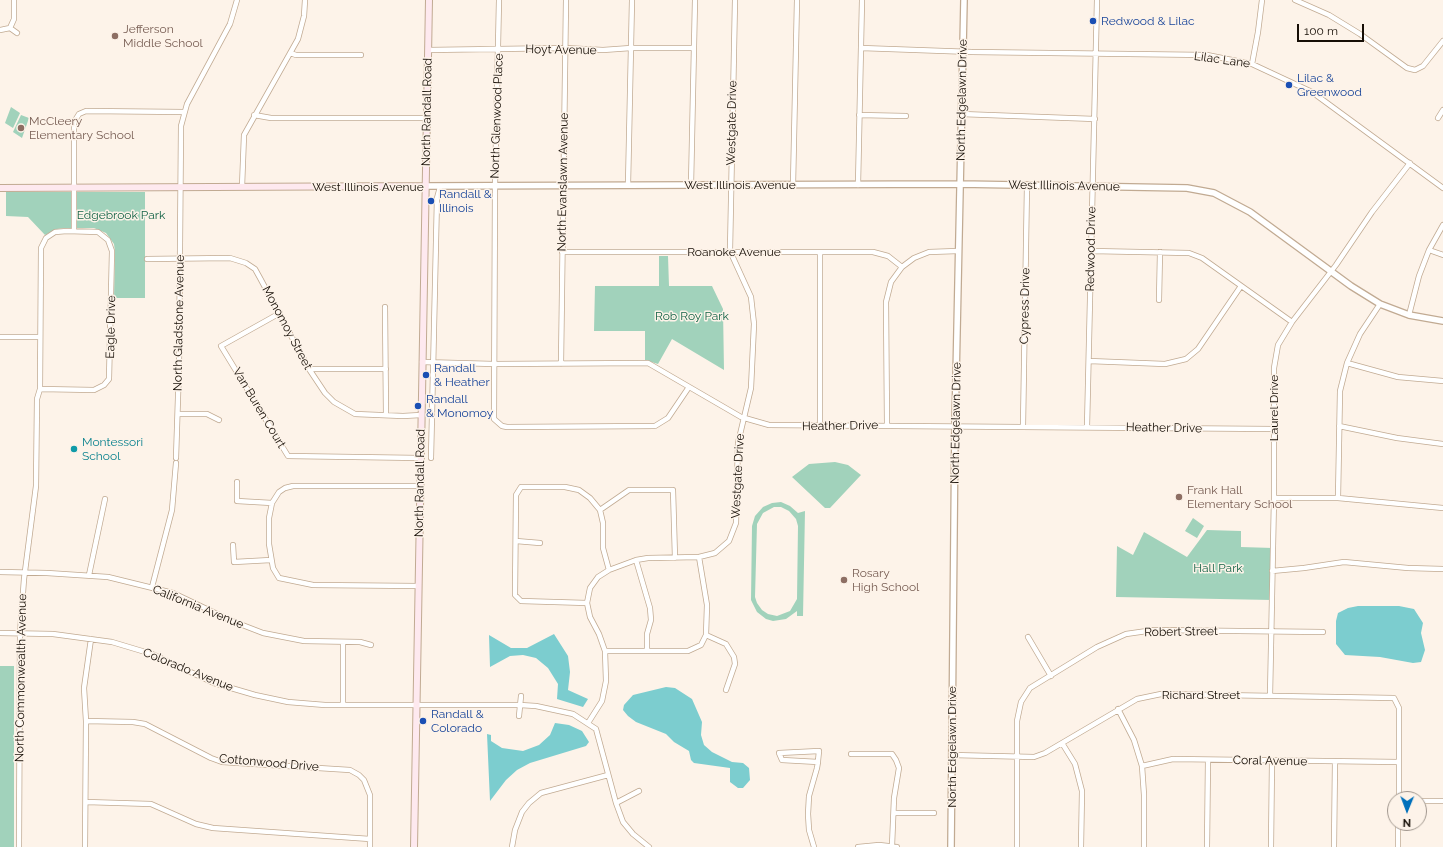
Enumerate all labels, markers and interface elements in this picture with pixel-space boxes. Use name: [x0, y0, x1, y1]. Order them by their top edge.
place label: Redwood & Lilac: [1101, 14, 1195, 28]
marker: Redwood & Lilac: [1088, 16, 1098, 26]
scale bar: [1299, 16, 1366, 42]
place label: Jefferson Middle School: [123, 22, 203, 50]
text: 100 m: [1304, 24, 1338, 38]
marker: Jefferson Middle School: [110, 31, 120, 41]
street label: North Edgelawn Drive: [954, 39, 970, 161]
street label: Hoyt Avenue: [525, 42, 597, 58]
street label: Lilac Lane: [1193, 49, 1251, 71]
street label: North Glenwood Place: [488, 53, 506, 179]
street label: North Randall Road: [419, 58, 435, 166]
place label: Lilac & Greenwood: [1297, 71, 1362, 99]
street label: Westgate Drive: [724, 80, 740, 166]
marker: Lilac & Greenwood: [1284, 80, 1294, 90]
street label: North Evanslawn Avenue: [555, 113, 571, 251]
place label: McCleery Elementary School: [29, 114, 134, 142]
marker: McCleery Elementary School: [16, 123, 26, 133]
street label: West Illinois Avenue: [684, 178, 796, 192]
street label: West Illinois Avenue: [1008, 178, 1120, 194]
street label: West Illinois Avenue: [312, 180, 424, 194]
place label: Randall & Illinois: [439, 187, 492, 215]
marker: Randall & Illinois: [426, 196, 436, 206]
street label: Redwood Drive: [1083, 206, 1099, 292]
park label: Edgebrook Park: [77, 208, 165, 222]
street label: Roanoke Avenue: [687, 245, 781, 259]
street label: North Gladstone Avenue: [171, 255, 187, 391]
street label: Cypress Drive: [1017, 268, 1033, 344]
street label: Monomoy Street: [259, 284, 315, 372]
street label: Eagle Drive: [103, 295, 119, 359]
park label: Rob Roy Park: [655, 309, 729, 323]
place label: Randall & Heather: [434, 361, 490, 389]
street label: North Edgelawn Drive: [948, 362, 964, 484]
street label: Van Buren Court: [229, 365, 289, 451]
marker: Randall & Heather: [421, 370, 431, 380]
street label: Laurel Drive: [1267, 375, 1281, 441]
place label: Randall & Monomoy: [426, 392, 493, 420]
marker: Randall & Monomoy: [413, 401, 423, 411]
street label: Heather Drive: [802, 418, 878, 434]
street label: Heather Drive: [1126, 420, 1202, 436]
street label: North Randall Road: [412, 429, 428, 537]
street label: Westgate Drive: [729, 433, 747, 519]
place label: Montessori School: [82, 435, 143, 463]
marker: Montessori School: [69, 444, 79, 454]
place label: Frank Hall Elementary School: [1187, 483, 1292, 511]
marker: Frank Hall Elementary School: [1174, 492, 1184, 502]
park label: Hall Park: [1193, 561, 1243, 575]
place label: Rosary High School: [852, 566, 919, 594]
marker: Rosary High School: [839, 575, 849, 585]
street label: California Avenue: [150, 582, 246, 632]
street label: North Commonwealth Avenue: [12, 594, 30, 762]
street label: Robert Street: [1144, 624, 1218, 640]
street label: Colorado Avenue: [141, 645, 235, 695]
street label: North Edgelawn Drive: [945, 686, 959, 808]
street label: Richard Street: [1162, 688, 1240, 702]
place label: Randall & Colorado: [431, 707, 484, 735]
marker: Randall & Colorado: [418, 716, 428, 726]
street label: Cottonwood Drive: [218, 751, 320, 775]
street label: Coral Avenue: [1233, 753, 1307, 769]
north arrow: [1387, 791, 1427, 831]
text: N: [1402, 816, 1411, 829]

